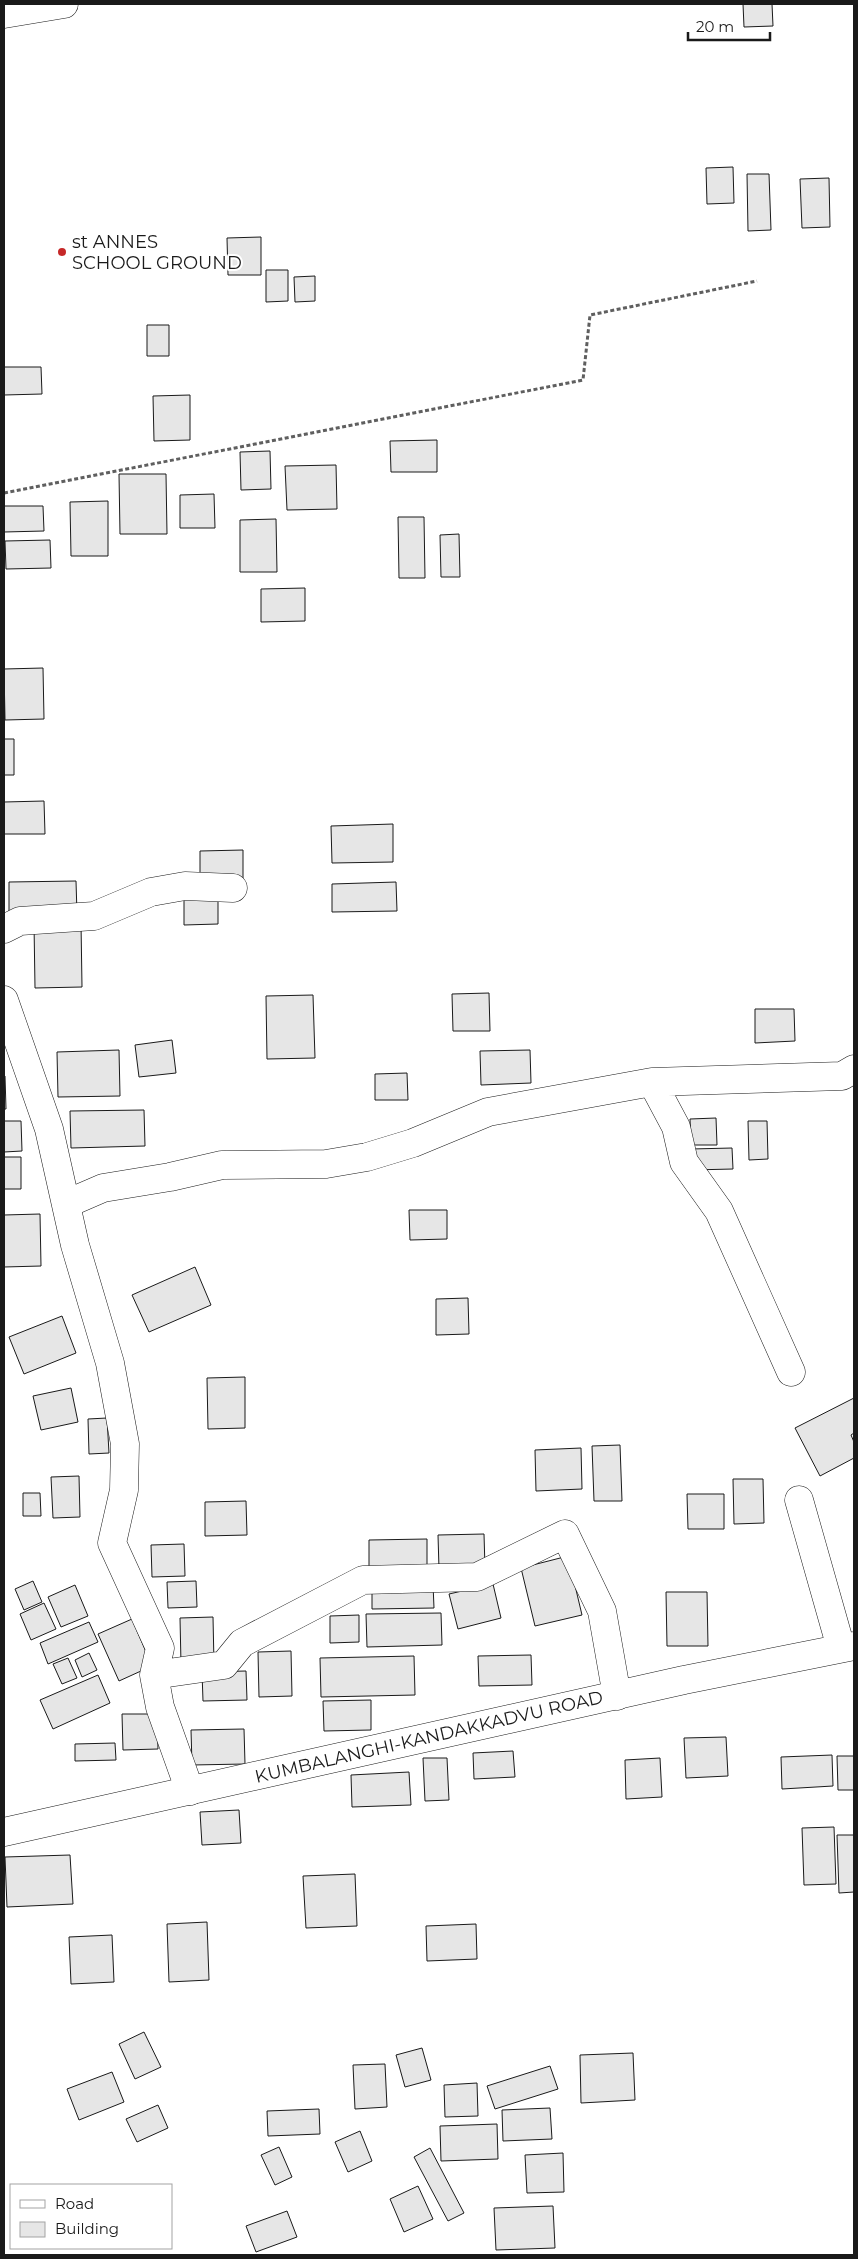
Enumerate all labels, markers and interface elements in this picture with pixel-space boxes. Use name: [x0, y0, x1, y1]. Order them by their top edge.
scale bar: [688, 10, 770, 42]
text: 20 m: [696, 17, 734, 36]
place label: st ANNES SCHOOL GROUND: [72, 231, 242, 274]
marker: st ANNES SCHOOL GROUND: [56, 246, 68, 258]
street label: KUMBALANGHI-KANDAKKADVU ROAD: [253, 1686, 605, 1788]
legend: [10, 2184, 172, 2249]
text: Road: [55, 2194, 94, 2213]
text: Building: [55, 2219, 119, 2238]

